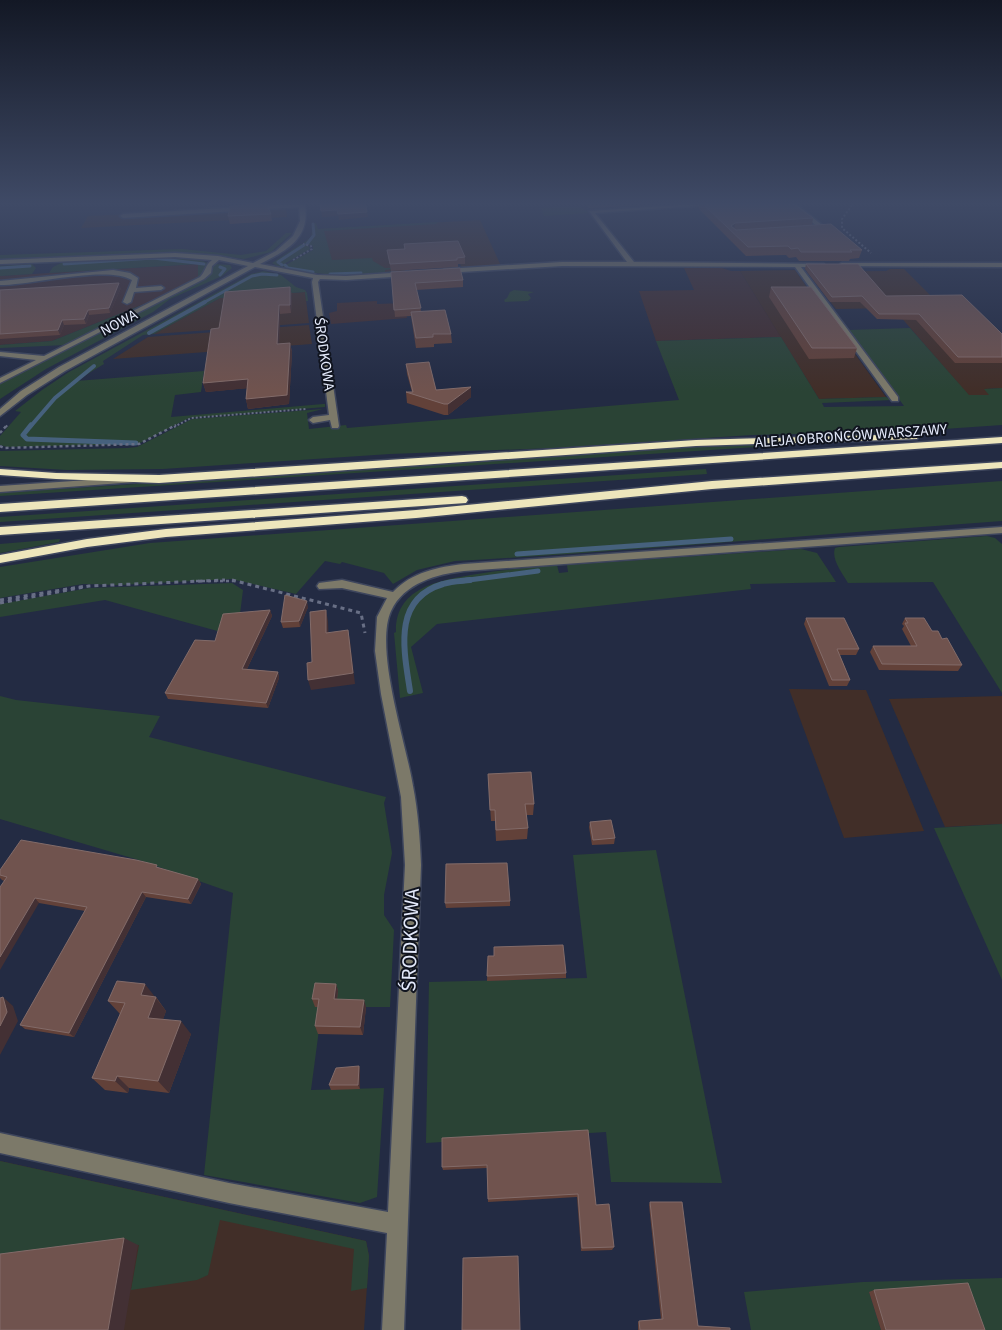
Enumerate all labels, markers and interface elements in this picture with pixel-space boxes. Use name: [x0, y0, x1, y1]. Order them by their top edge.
street label: NOWA: [97, 304, 142, 342]
street label: ŚRODKOWA: [308, 316, 340, 393]
street label: ALEJA OBROŃCÓW WARSZAWY: [754, 419, 949, 453]
street label: ŚRODKOWA: [393, 887, 427, 992]

